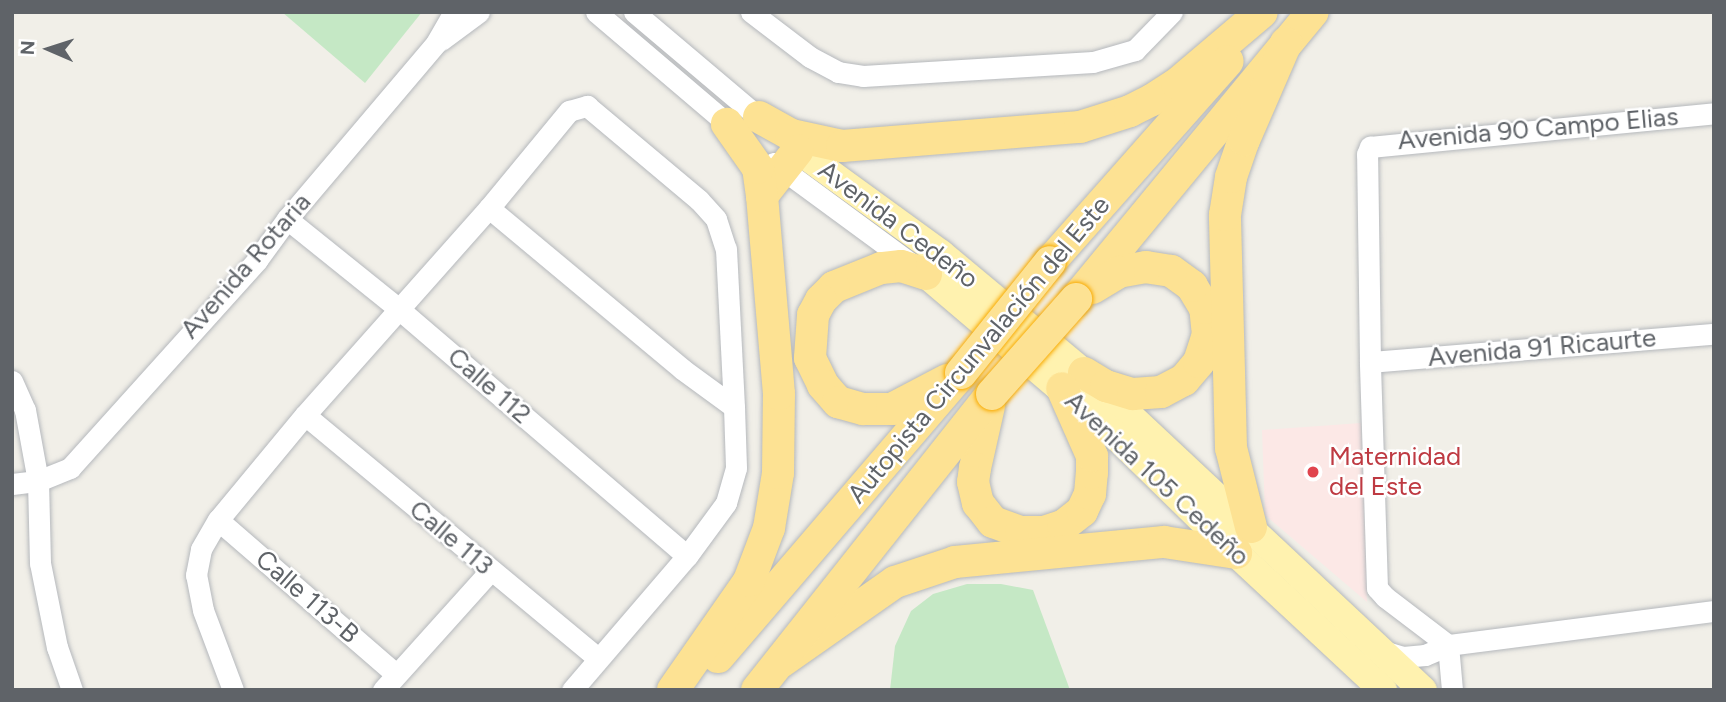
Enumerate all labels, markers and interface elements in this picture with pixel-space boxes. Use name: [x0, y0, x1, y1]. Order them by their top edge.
north arrow: [14, 14, 84, 84]
text: N: [16, 40, 39, 56]
street label: Avenida 90 Campo Elias: [1396, 101, 1680, 157]
street label: Avenida Cedeño: [812, 155, 984, 295]
street label: Avenida Rotaria: [174, 187, 318, 345]
street label: Autopista Circunvalación del Este: [841, 190, 1117, 510]
street label: Avenida 91 Ricaurte: [1427, 322, 1657, 374]
street label: Calle 112: [441, 341, 537, 431]
street label: Avenida 105 Cedeño: [1058, 385, 1256, 573]
place label: Maternidad del Este: [1329, 441, 1461, 503]
marker: Maternidad del Este: [1303, 462, 1323, 482]
street label: Calle 113: [403, 494, 499, 582]
street label: Calle 113-B: [249, 544, 365, 650]

